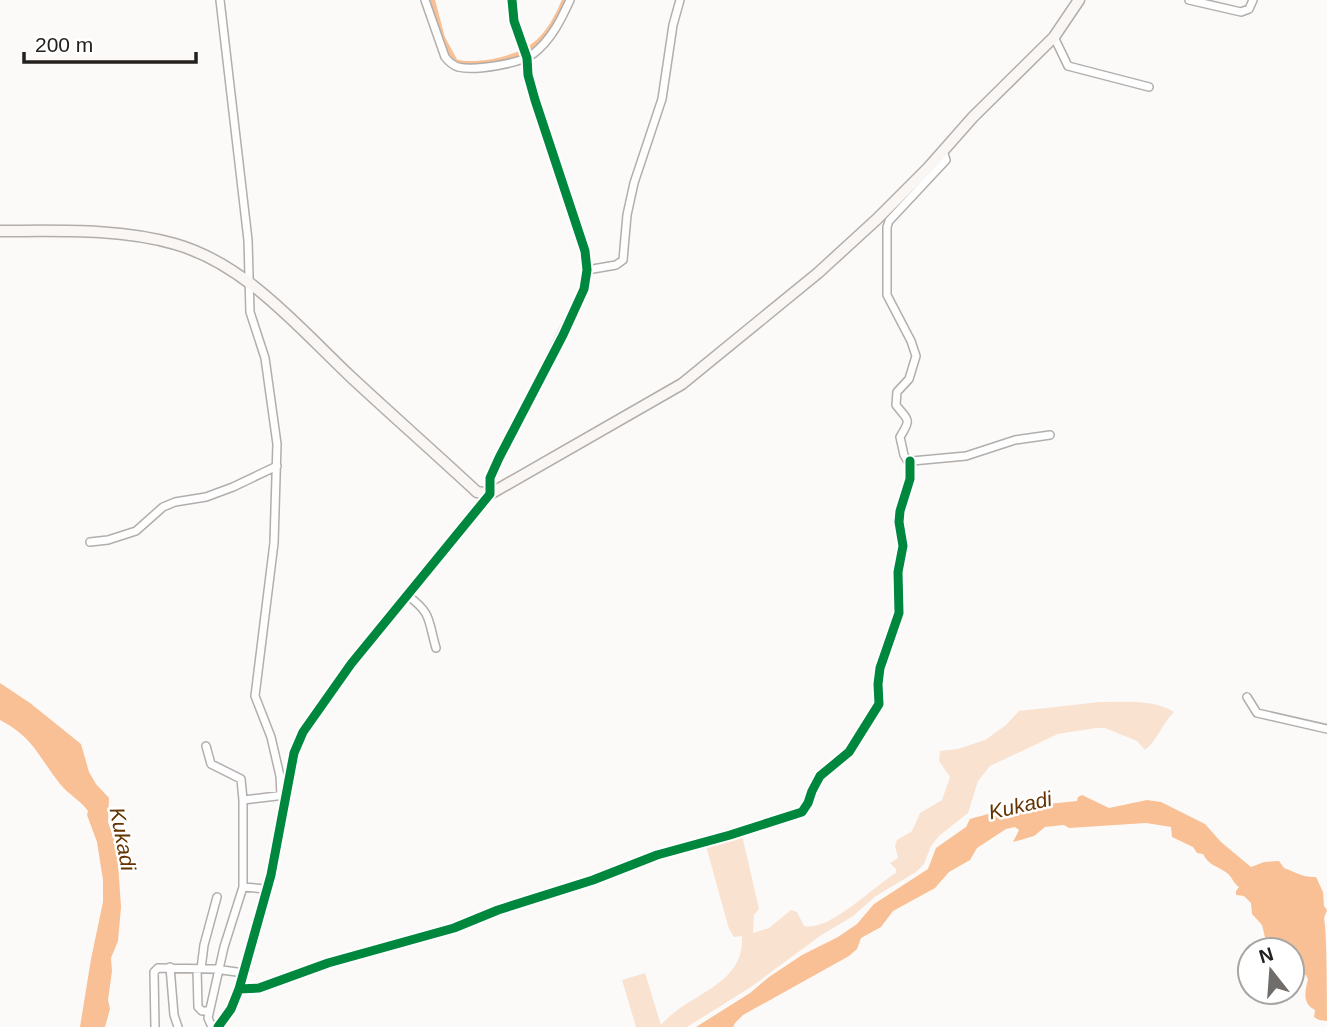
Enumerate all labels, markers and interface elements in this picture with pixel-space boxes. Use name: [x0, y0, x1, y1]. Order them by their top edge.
scale bar: [24, 21, 196, 65]
text: 200 m: [35, 33, 93, 56]
water label: Kukadi: [986, 786, 1055, 823]
water label: Kukadi: [106, 805, 141, 874]
north arrow: [1236, 936, 1306, 1006]
text: N: [1257, 943, 1276, 967]

